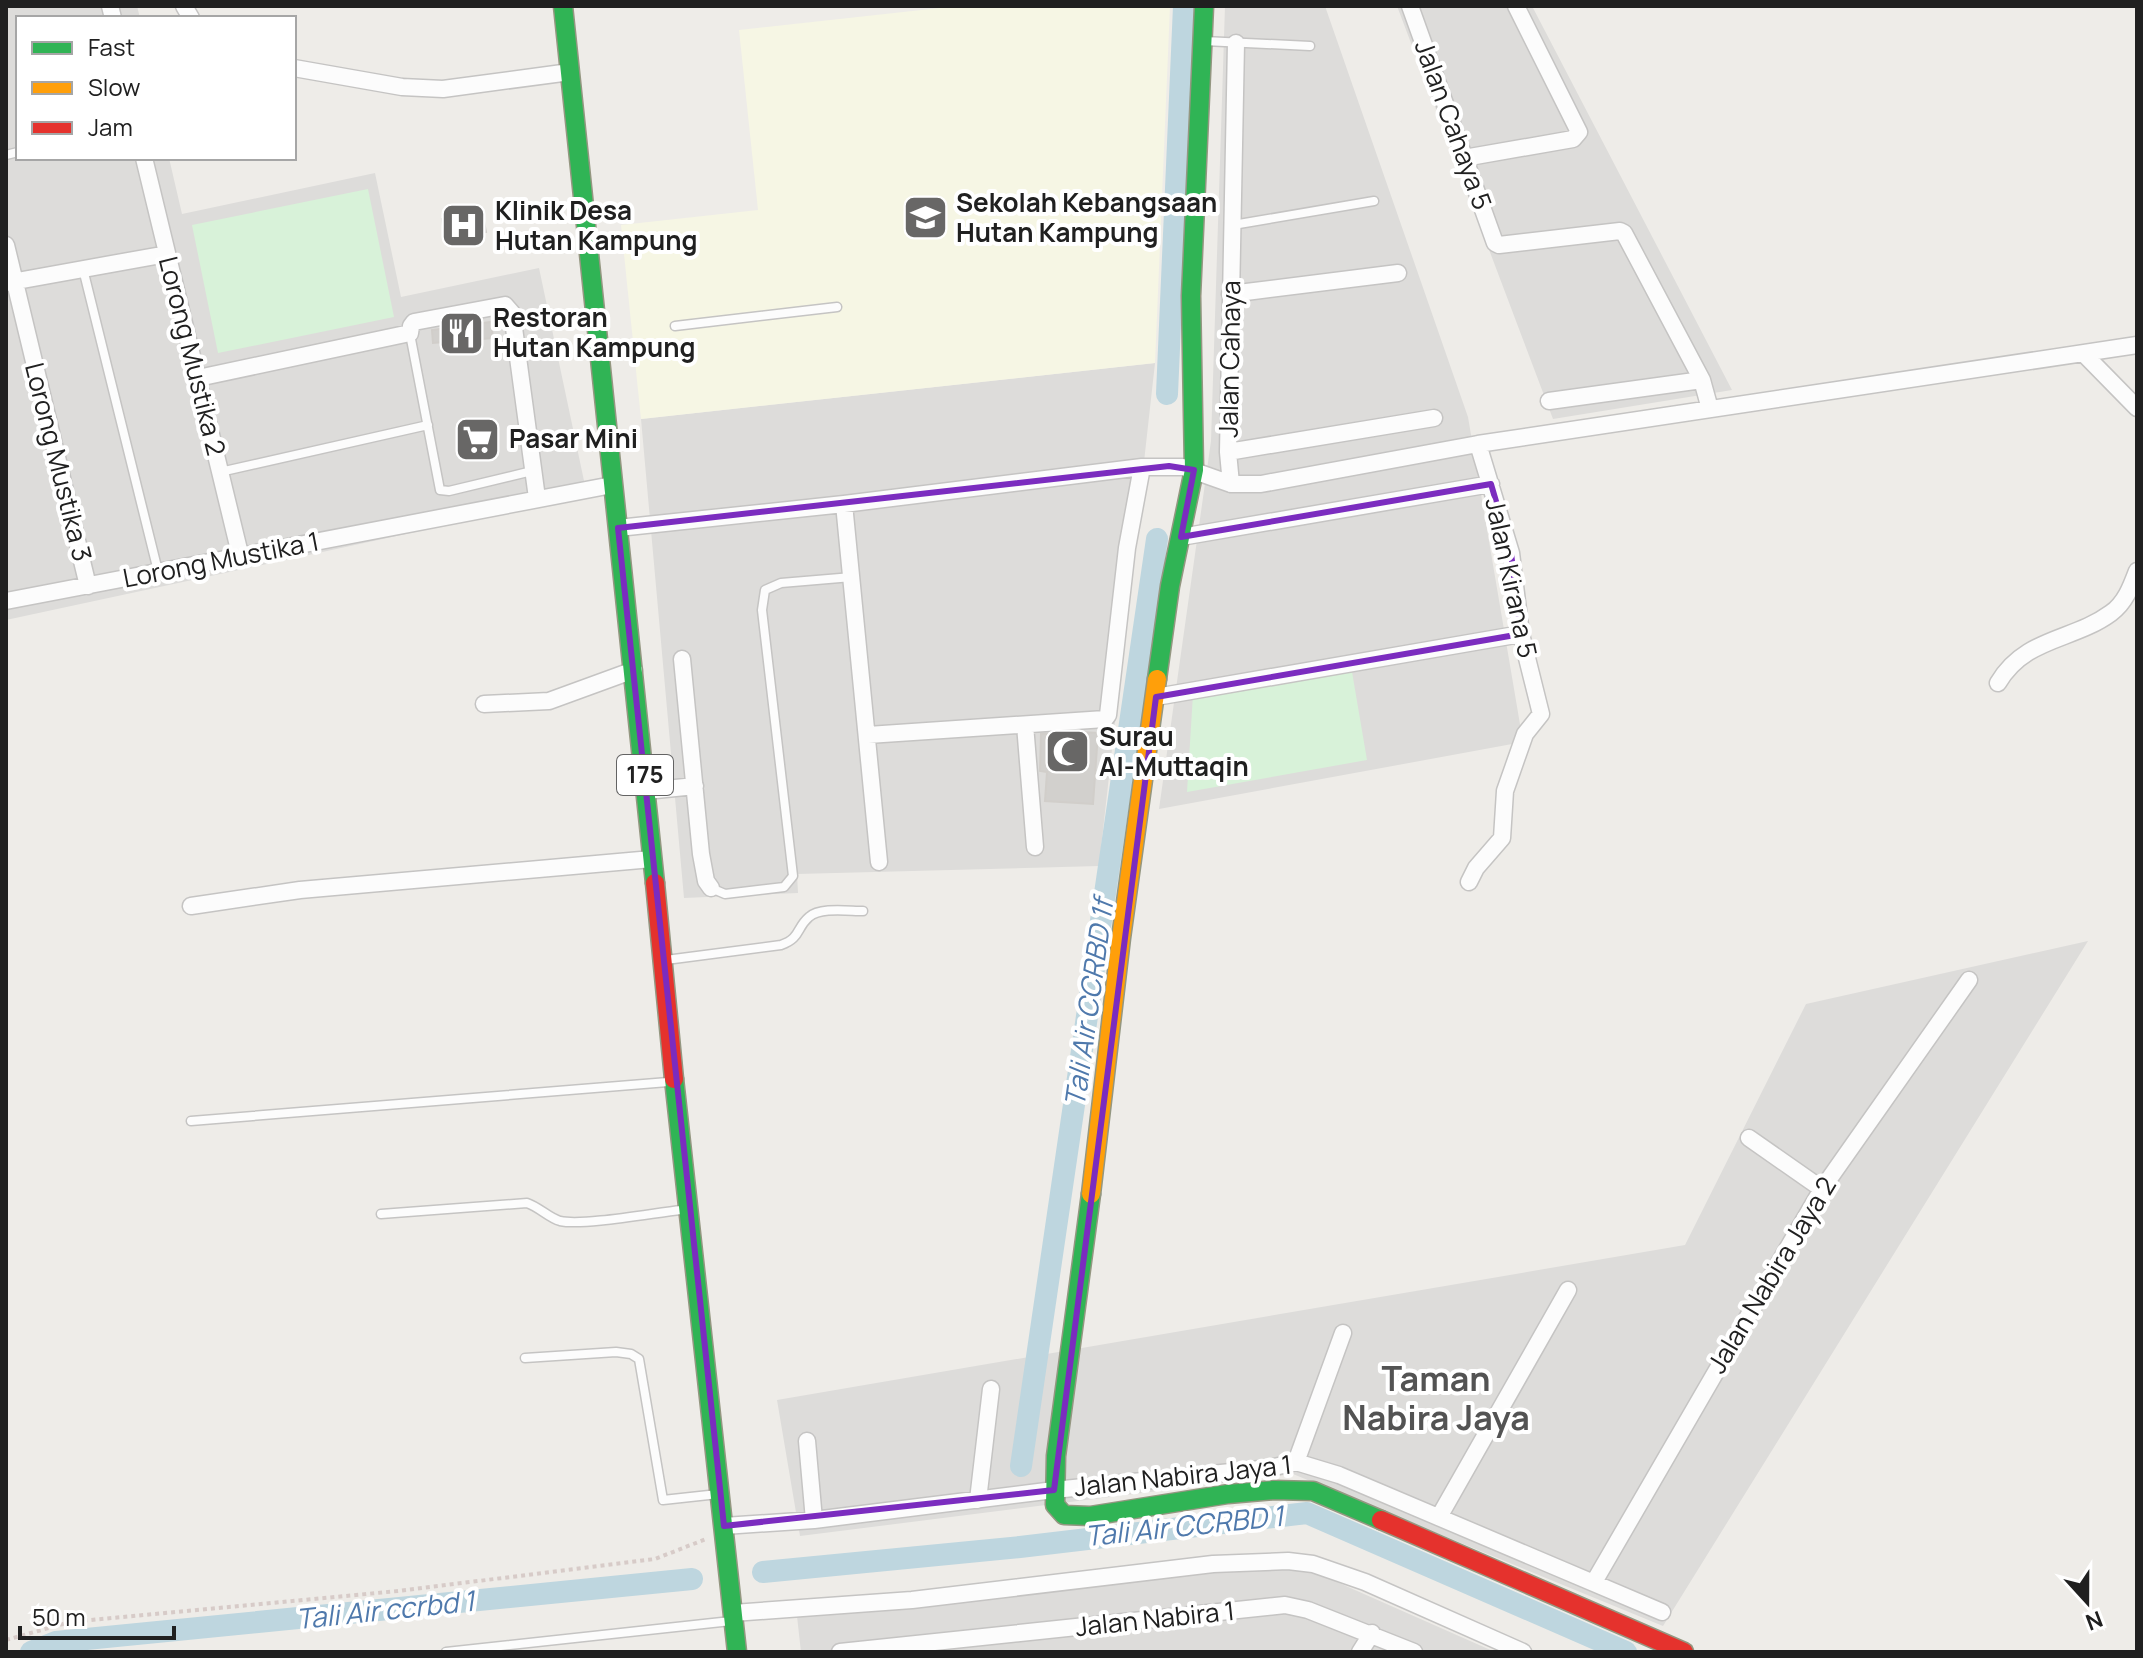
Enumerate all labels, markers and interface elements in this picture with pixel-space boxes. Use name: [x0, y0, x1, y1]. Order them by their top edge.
legend: [16, 16, 296, 160]
text: Fast: [88, 30, 135, 63]
street label: Jalan Cahaya 5: [1407, 35, 1501, 214]
text: Slow: [88, 70, 141, 103]
text: Jam: [88, 110, 133, 143]
place label: Sekolah Kebangsaan Hutan Kampung: [956, 184, 1217, 250]
place label: Klinik Desa Hutan Kampung: [495, 192, 697, 258]
school or university icon: Sekolah Kebangsaan Hutan Kampung: [901, 194, 949, 242]
hospital icon: Klinik Desa Hutan Kampung: [440, 202, 488, 250]
street label: Lorong Mustika 2: [151, 252, 235, 459]
street label: Jalan Cahaya: [1210, 280, 1248, 438]
place label: Restoran Hutan Kampung: [493, 299, 695, 365]
restaurant icon: Restoran Hutan Kampung: [438, 309, 486, 357]
street label: Lorong Mustika 3: [17, 359, 101, 565]
supermarket icon: Pasar Mini: [454, 415, 502, 463]
place label: Pasar Mini: [509, 420, 638, 456]
street label: Jalan Kirana 5: [1477, 495, 1546, 661]
street label: Lorong Mustika 1: [120, 522, 322, 596]
place label: Surau Al-Muttaqin: [1099, 718, 1249, 784]
mosque icon: Surau Al-Muttaqin: [1044, 728, 1092, 776]
road number: 175: [617, 755, 673, 795]
water label: Tali Air CCRBD 1f: [1055, 892, 1122, 1109]
street label: Jalan Nabira Jaya 2: [1698, 1170, 1844, 1379]
district label: Taman Nabira Jaya: [1342, 1355, 1530, 1440]
street label: Jalan Nabira Jaya 1: [1072, 1446, 1293, 1504]
water label: Tali Air CCRBD 1: [1083, 1495, 1287, 1554]
north arrow: [2047, 1562, 2127, 1642]
water label: Tali Air ccrbd 1: [294, 1581, 478, 1637]
scale bar: [20, 1590, 174, 1640]
street label: Jalan Nabira 1: [1073, 1592, 1236, 1644]
text: 50 m: [32, 1600, 86, 1633]
text: N: [2081, 1604, 2107, 1638]

